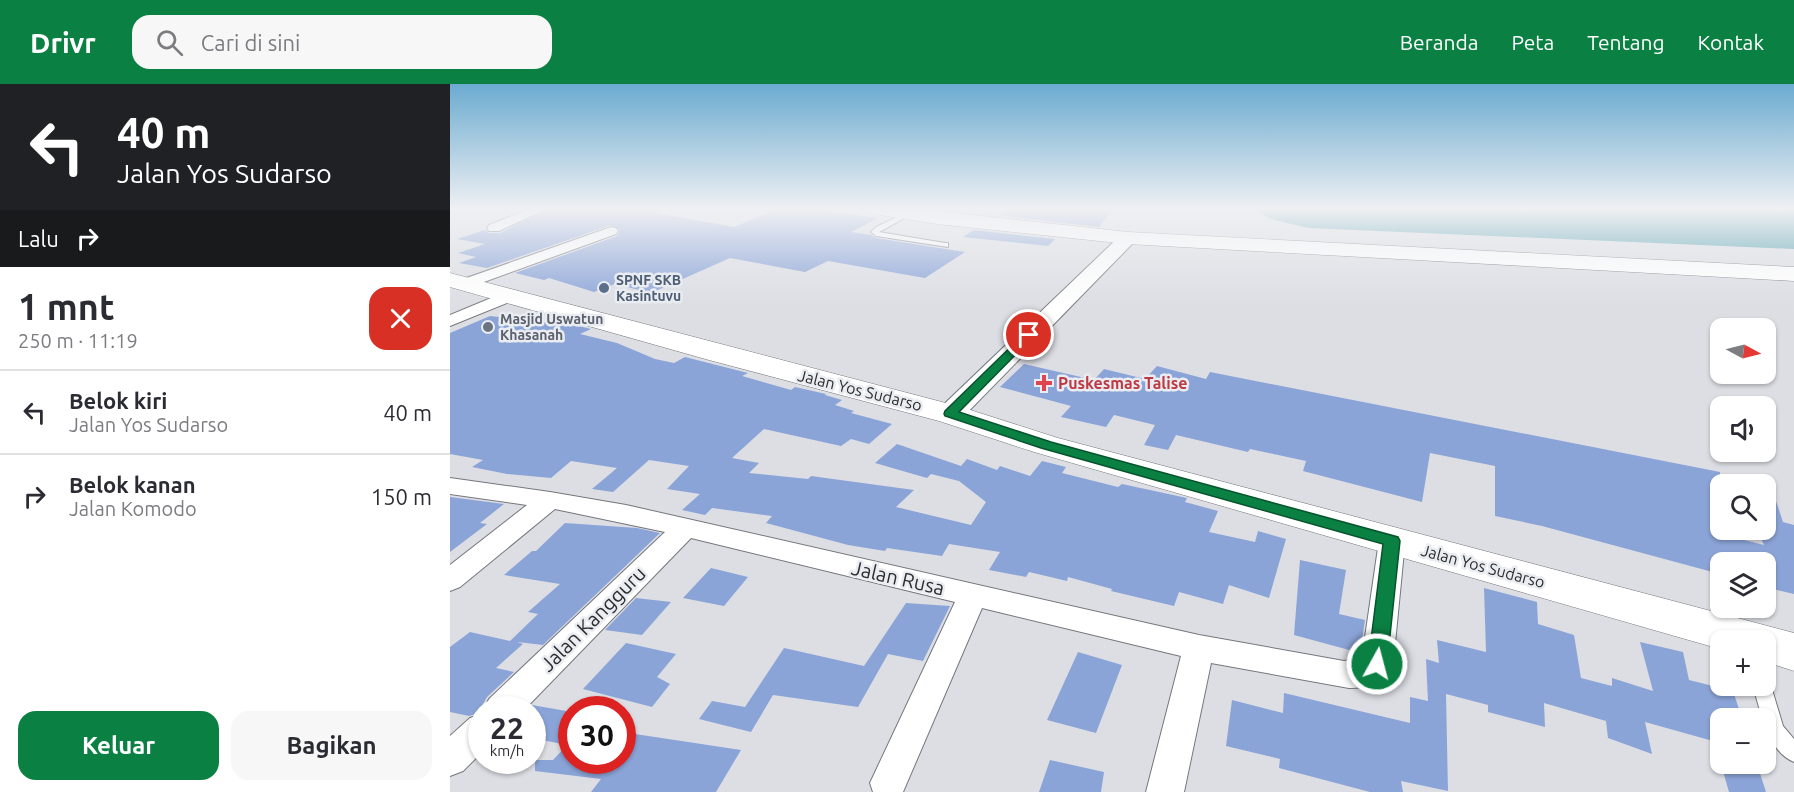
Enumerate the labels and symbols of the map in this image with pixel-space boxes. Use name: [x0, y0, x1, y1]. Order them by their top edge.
place label: SPNF SKB Kasintuvu: [616, 272, 681, 304]
marker: SPNF SKB Kasintuvu: [597, 281, 611, 295]
pin: [1003, 309, 1054, 360]
place label: Masjid Uswatun Khasanah: [500, 311, 603, 343]
north arrow: [1710, 318, 1776, 384]
marker: Masjid Uswatun Khasanah: [481, 320, 495, 334]
street label: Jalan Yos Sudarso: [796, 366, 924, 414]
marker: Puskesmas Talise: [1035, 374, 1053, 392]
place label: Puskesmas Talise: [1058, 374, 1187, 392]
street label: Jalan Yos Sudarso: [1419, 541, 1547, 591]
street label: Jalan Rusa: [849, 556, 947, 599]
street label: Jalan Kangguru: [535, 561, 650, 676]
position arrow: [1345, 632, 1409, 696]
speed limit sign: 30: [558, 696, 636, 774]

